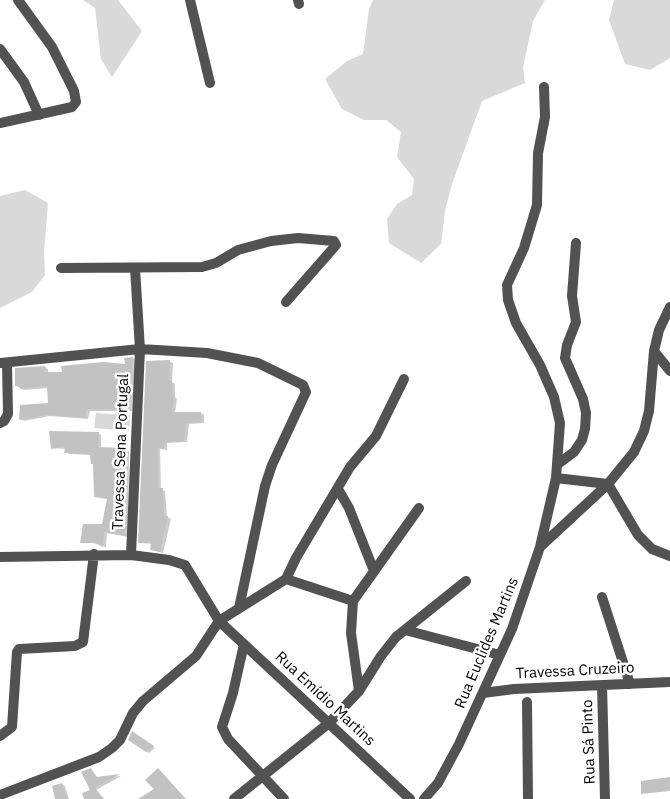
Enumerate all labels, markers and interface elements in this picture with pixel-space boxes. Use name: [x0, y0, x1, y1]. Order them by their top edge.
street label: Travessa Sena Portugal: [109, 374, 133, 530]
street label: Rua Euclides Martins: [451, 575, 523, 711]
street label: Rua Emídio Martins: [271, 648, 379, 750]
street label: Travessa Cruzeiro: [515, 659, 635, 683]
street label: Rua Sá Pinto: [579, 699, 599, 785]

